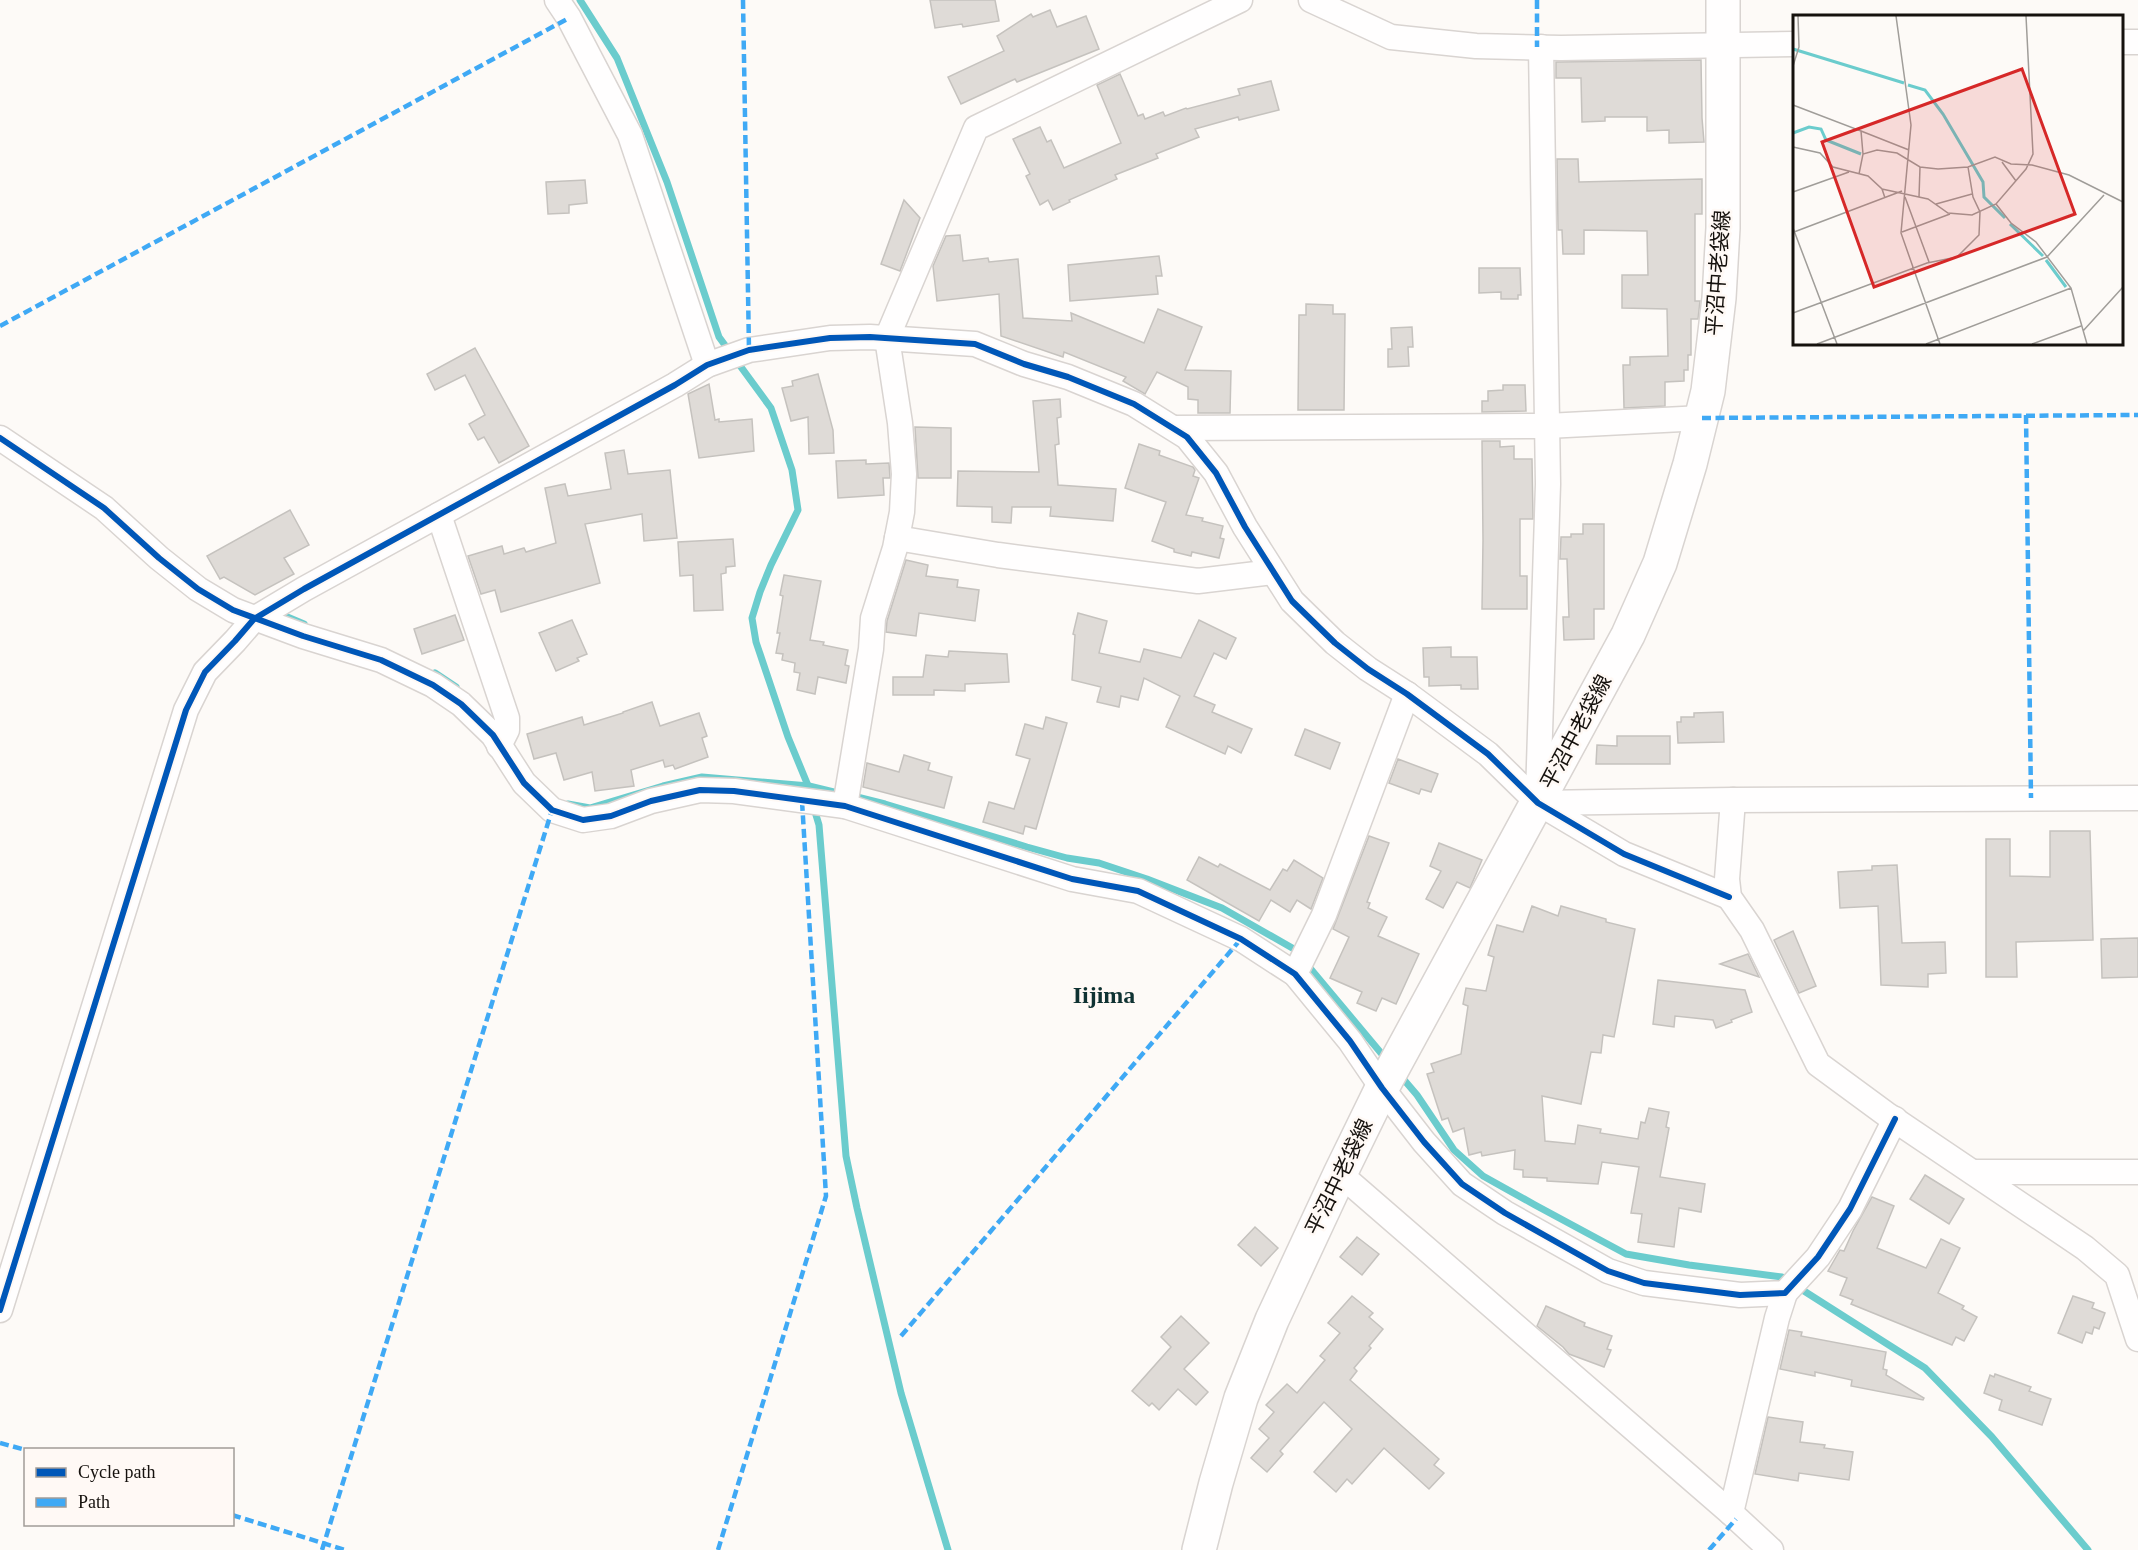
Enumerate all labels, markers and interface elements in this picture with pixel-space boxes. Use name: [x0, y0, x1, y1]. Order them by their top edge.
inset map: [1793, 15, 2123, 345]
street label: 平沼中老袋線: [1702, 209, 1734, 337]
street label: 平沼中老袋線: [1536, 671, 1616, 793]
district label: Iijima: [1073, 982, 1135, 1008]
street label: 平沼中老袋線: [1301, 1115, 1377, 1239]
legend: [24, 1448, 234, 1526]
text: Cycle path: [78, 1462, 155, 1482]
text: Path: [78, 1492, 110, 1512]

